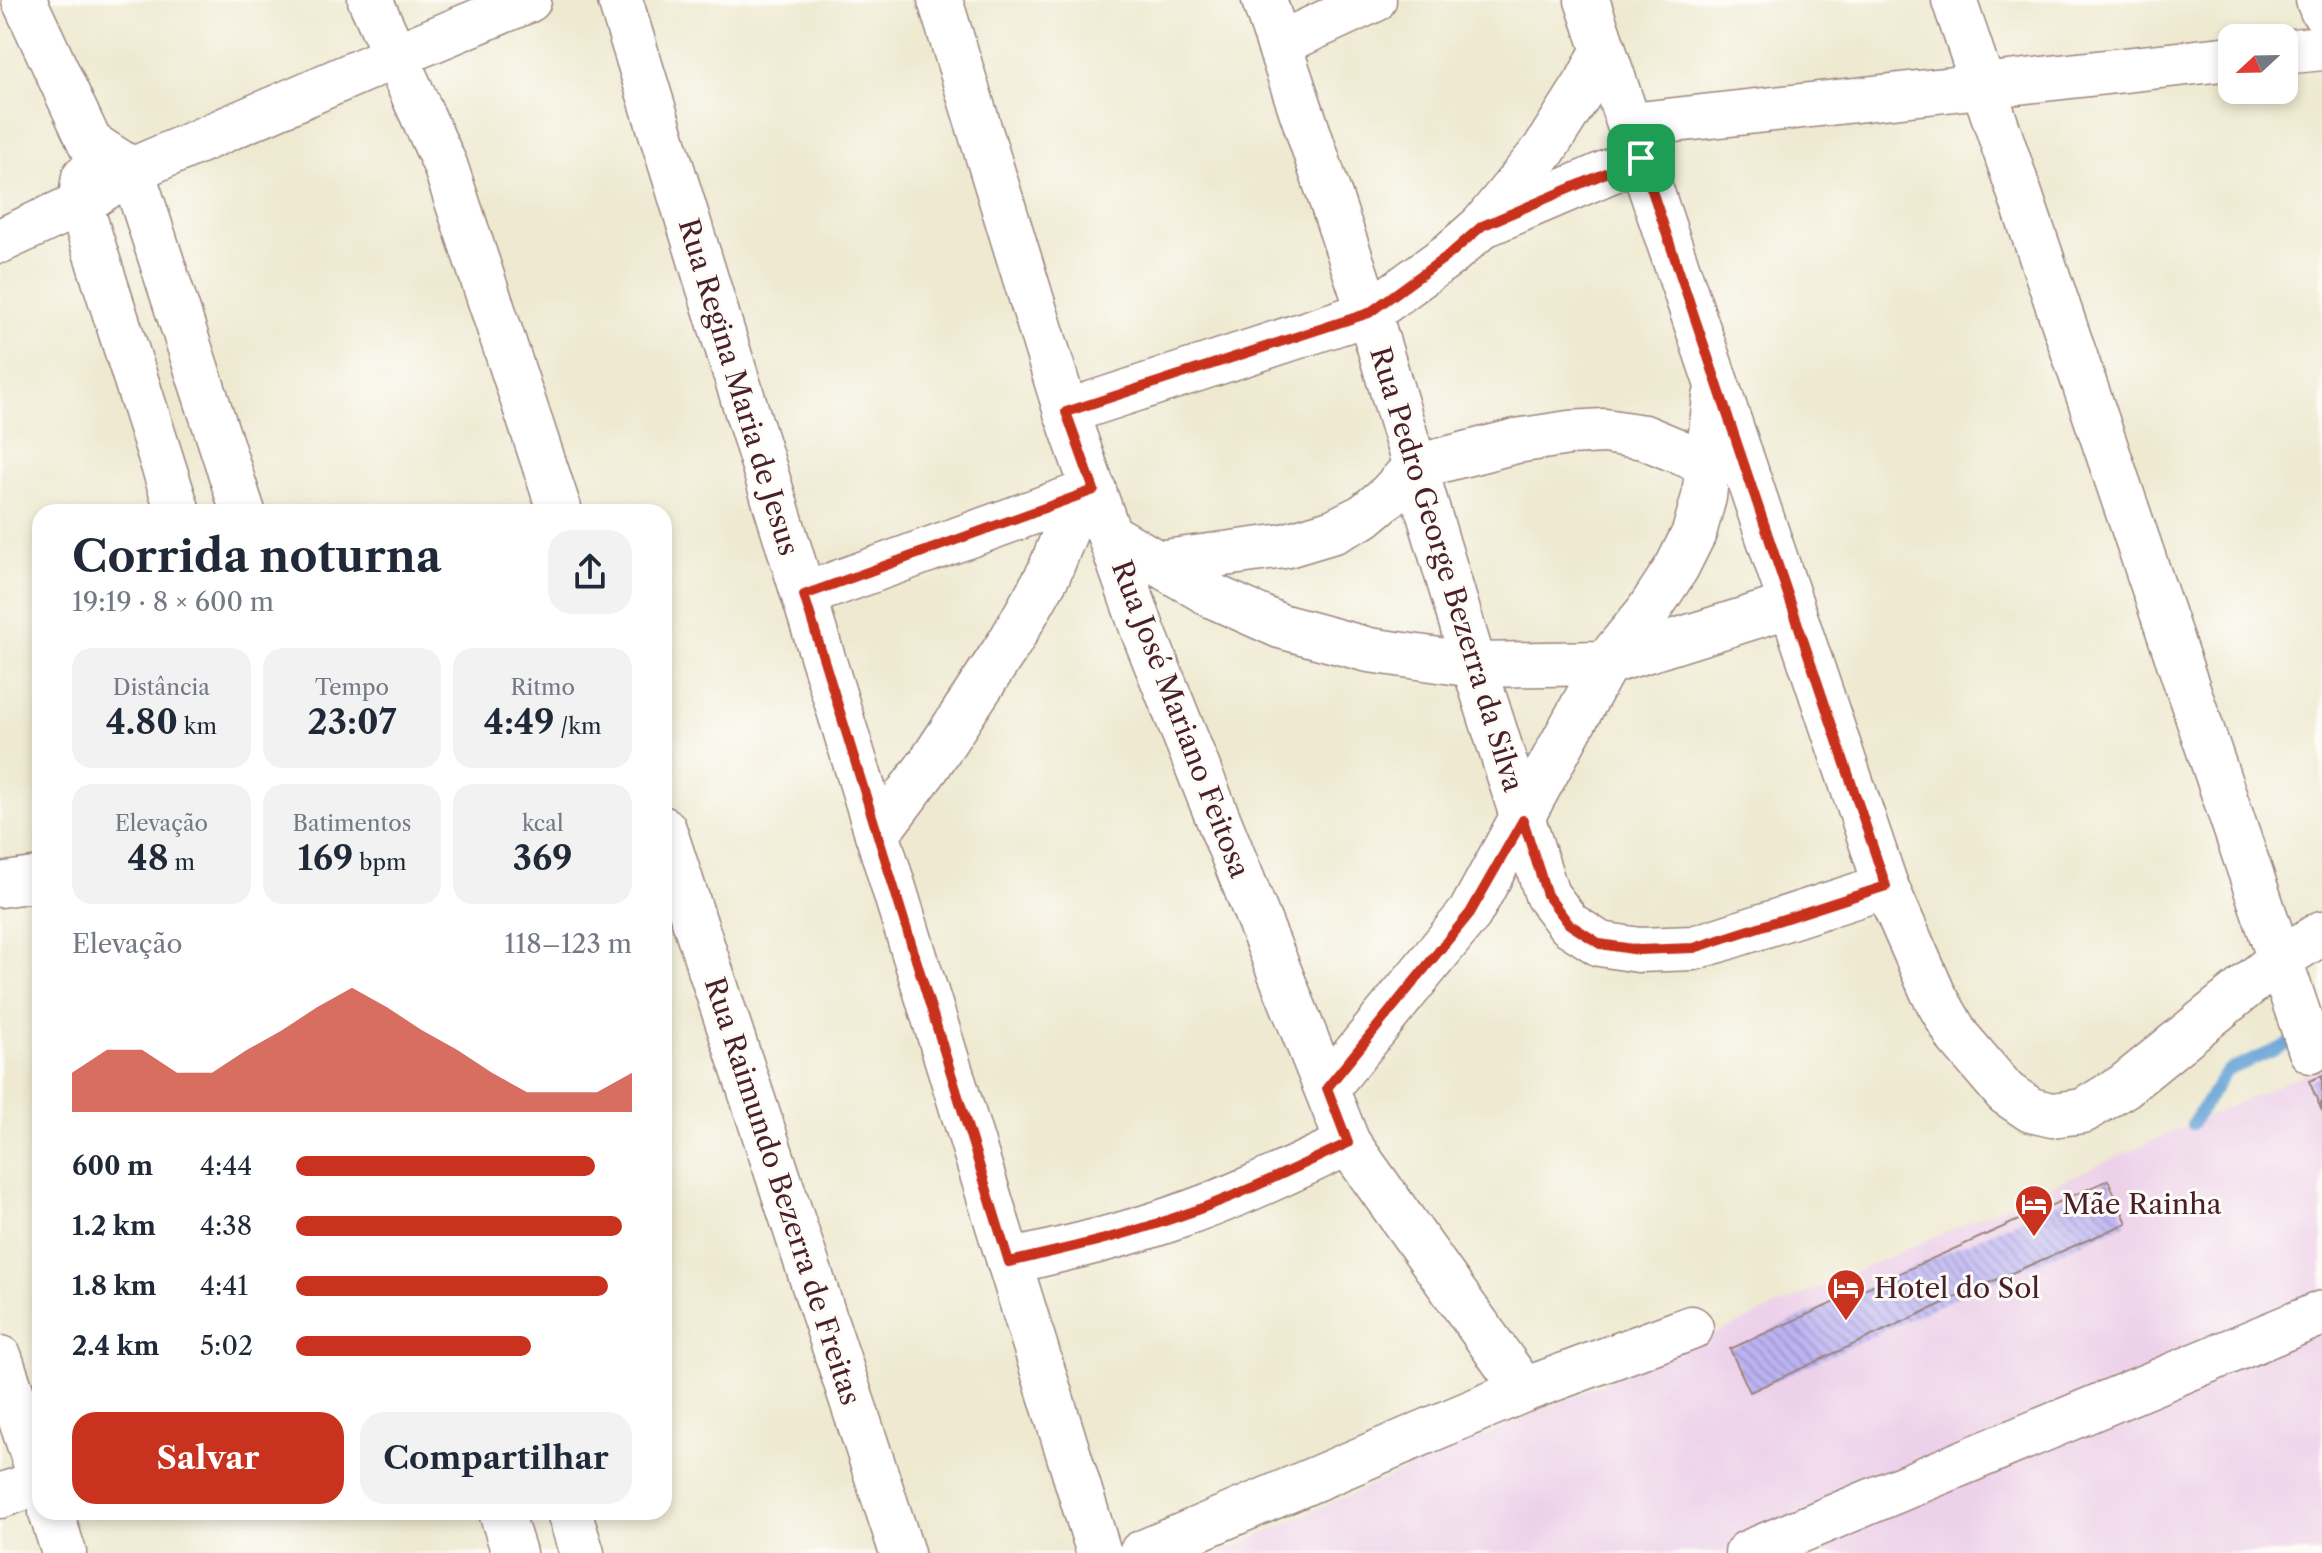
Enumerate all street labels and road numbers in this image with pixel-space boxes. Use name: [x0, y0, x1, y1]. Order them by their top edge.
street label: Rua Regina Maria de Jesus: [672, 214, 806, 560]
street label: Rua Pedro George Bezerra da Silva: [1363, 343, 1531, 796]
street label: Rua José Mariano Feitosa: [1105, 556, 1257, 883]
street label: Rua Raimundo Bezerra de Freitas: [698, 973, 868, 1409]

